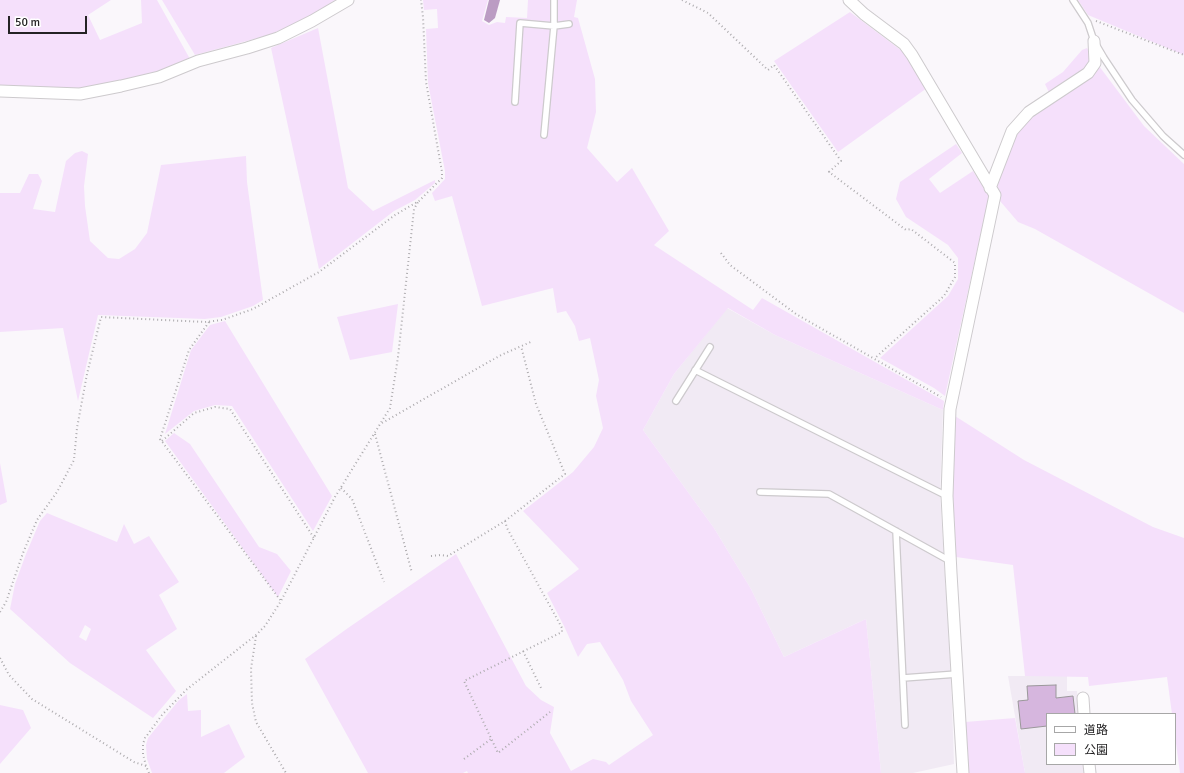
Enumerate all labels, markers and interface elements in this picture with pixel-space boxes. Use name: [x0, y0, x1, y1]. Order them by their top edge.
scale bar: [10, 8, 89, 34]
text: 50 m: [15, 15, 40, 30]
legend: [1046, 713, 1176, 765]
text: 道路: [1084, 723, 1108, 738]
text: 公園: [1084, 743, 1108, 758]

